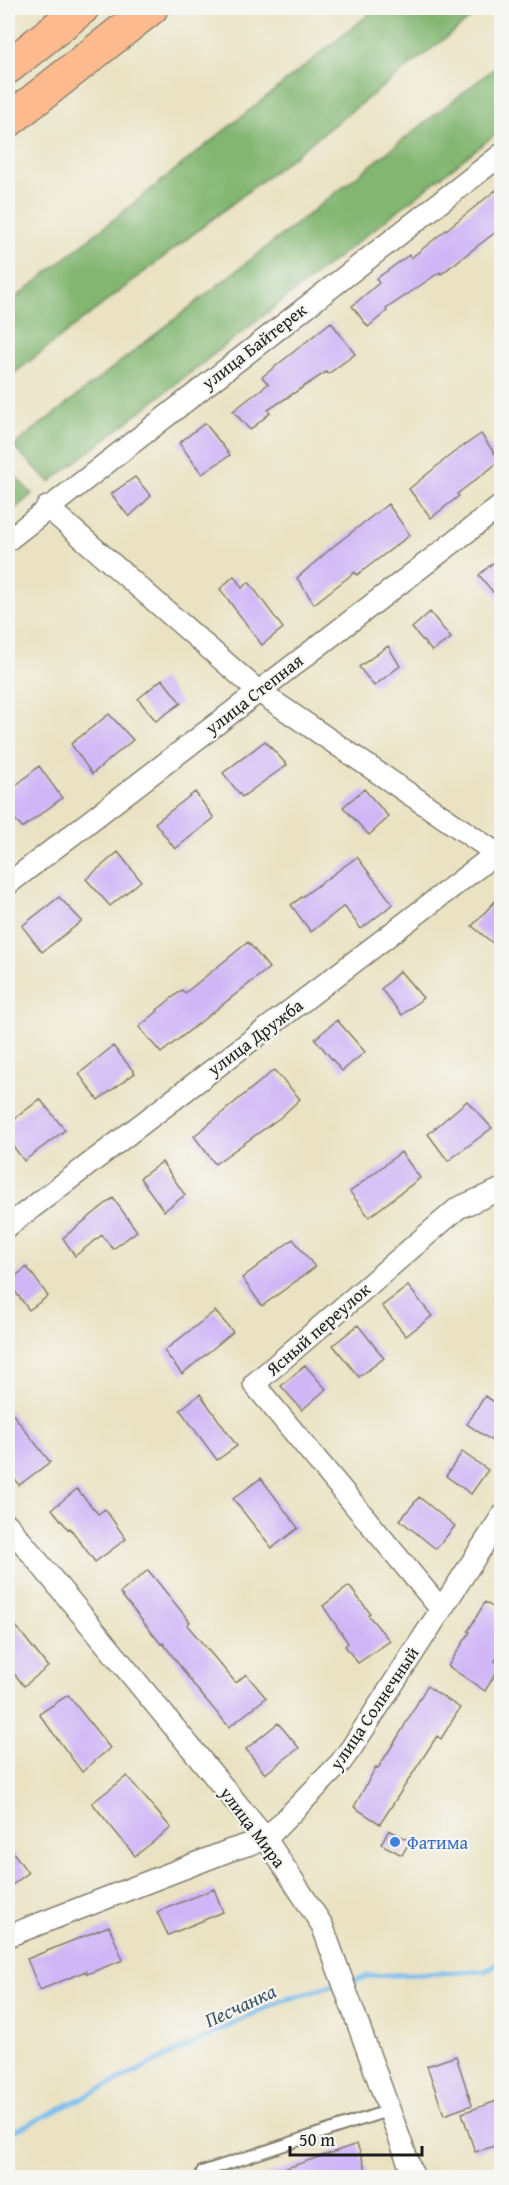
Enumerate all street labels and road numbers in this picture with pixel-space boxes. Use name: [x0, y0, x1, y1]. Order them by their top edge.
street label: улица Байтерек: [195, 296, 313, 396]
street label: улица Степная: [199, 647, 309, 742]
street label: улица Дружба: [201, 992, 309, 1083]
street label: Ясный переулок: [259, 1276, 377, 1383]
street label: улица Солнечный: [322, 1641, 426, 1776]
street label: улица Мира: [213, 1780, 293, 1874]

